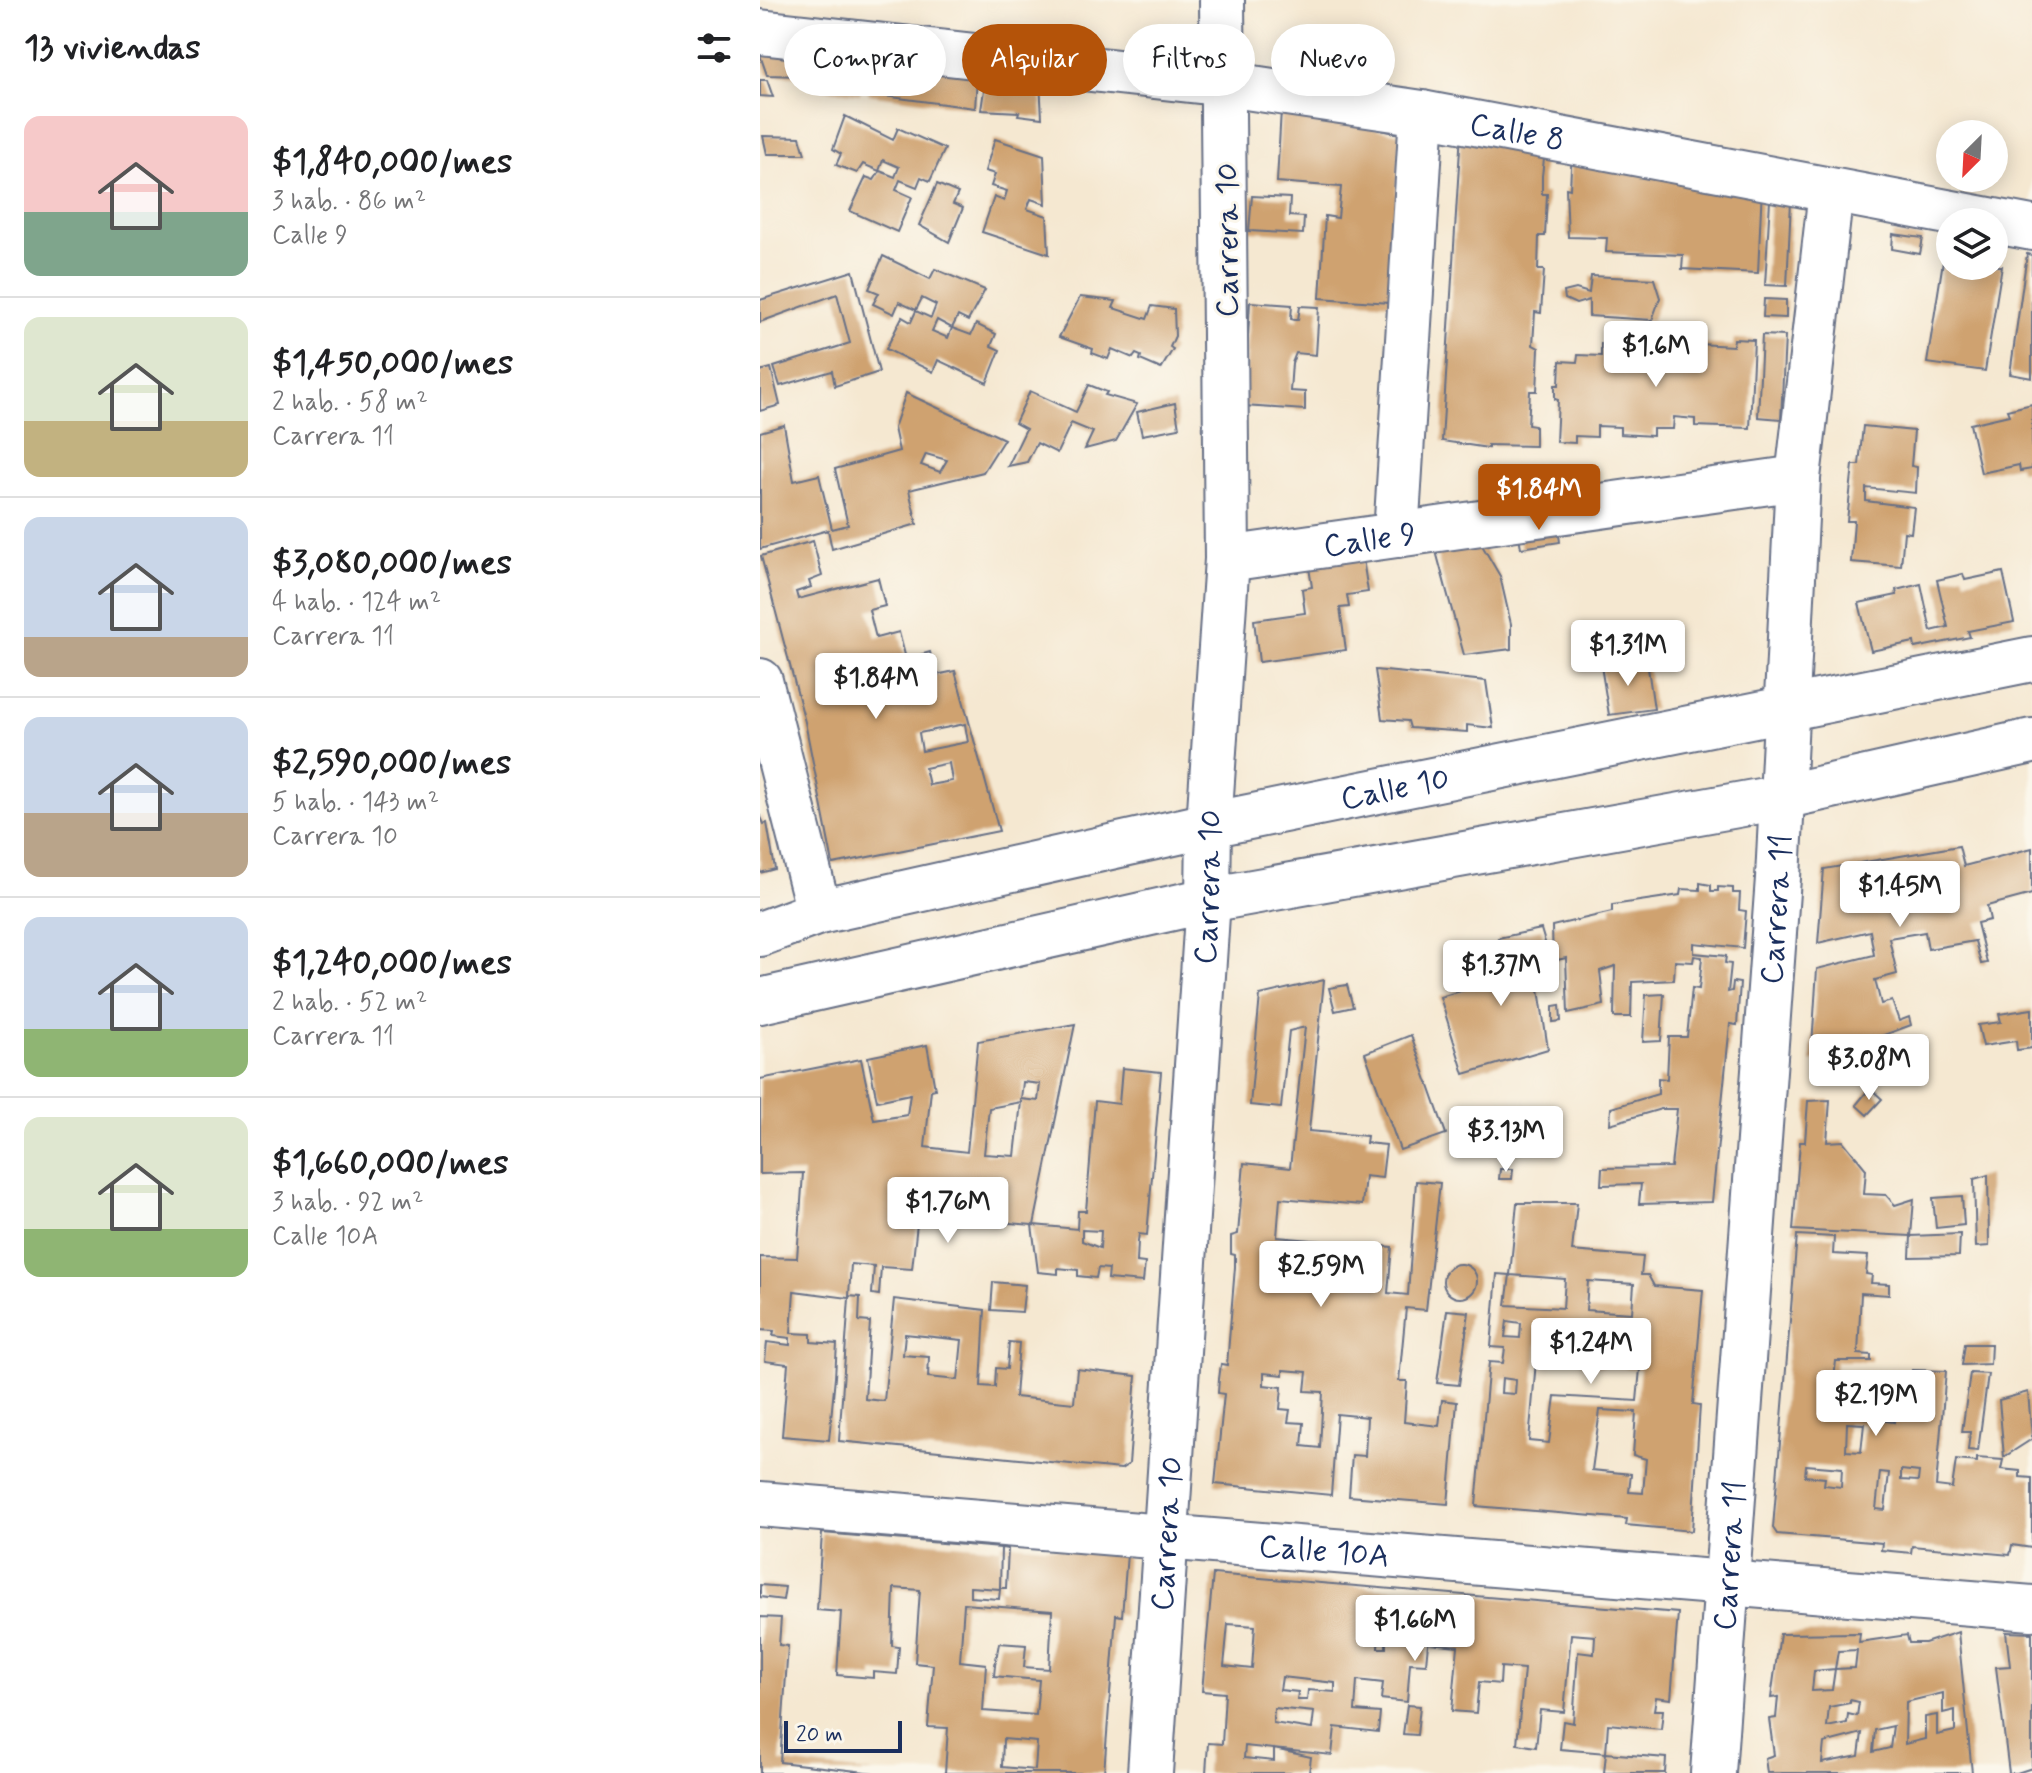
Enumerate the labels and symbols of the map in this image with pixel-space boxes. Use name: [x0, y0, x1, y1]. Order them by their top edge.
street label: Calle 8: [1466, 103, 1568, 162]
north arrow: [1936, 120, 2008, 192]
street label: Carrera 10: [1207, 163, 1249, 317]
pin: $1.6M: [1600, 321, 1712, 389]
pin: $1.84M: [1474, 464, 1604, 532]
street label: Calle 9: [1321, 513, 1419, 568]
pin: $1.31M: [1563, 620, 1693, 688]
pin: $1.84M: [811, 653, 941, 721]
street label: Calle 10: [1337, 758, 1453, 821]
street label: Carrera 10: [1185, 808, 1233, 966]
street label: Carrera 11: [1751, 833, 1803, 986]
pin: $1.45M: [1835, 861, 1965, 929]
pin: $1.37M: [1436, 940, 1566, 1008]
pin: $3.08M: [1804, 1034, 1934, 1102]
pin: $3.13M: [1441, 1106, 1571, 1174]
pin: $1.76M: [883, 1177, 1013, 1245]
pin: $2.59M: [1256, 1241, 1386, 1309]
pin: $1.24M: [1526, 1318, 1656, 1386]
pin: $2.19M: [1811, 1370, 1941, 1438]
street label: Carrera 10: [1142, 1455, 1194, 1612]
street label: Carrera 11: [1704, 1479, 1757, 1632]
street label: Calle 10A: [1257, 1526, 1391, 1578]
pin: $1.66M: [1350, 1595, 1480, 1663]
scale bar: [784, 1717, 902, 1753]

